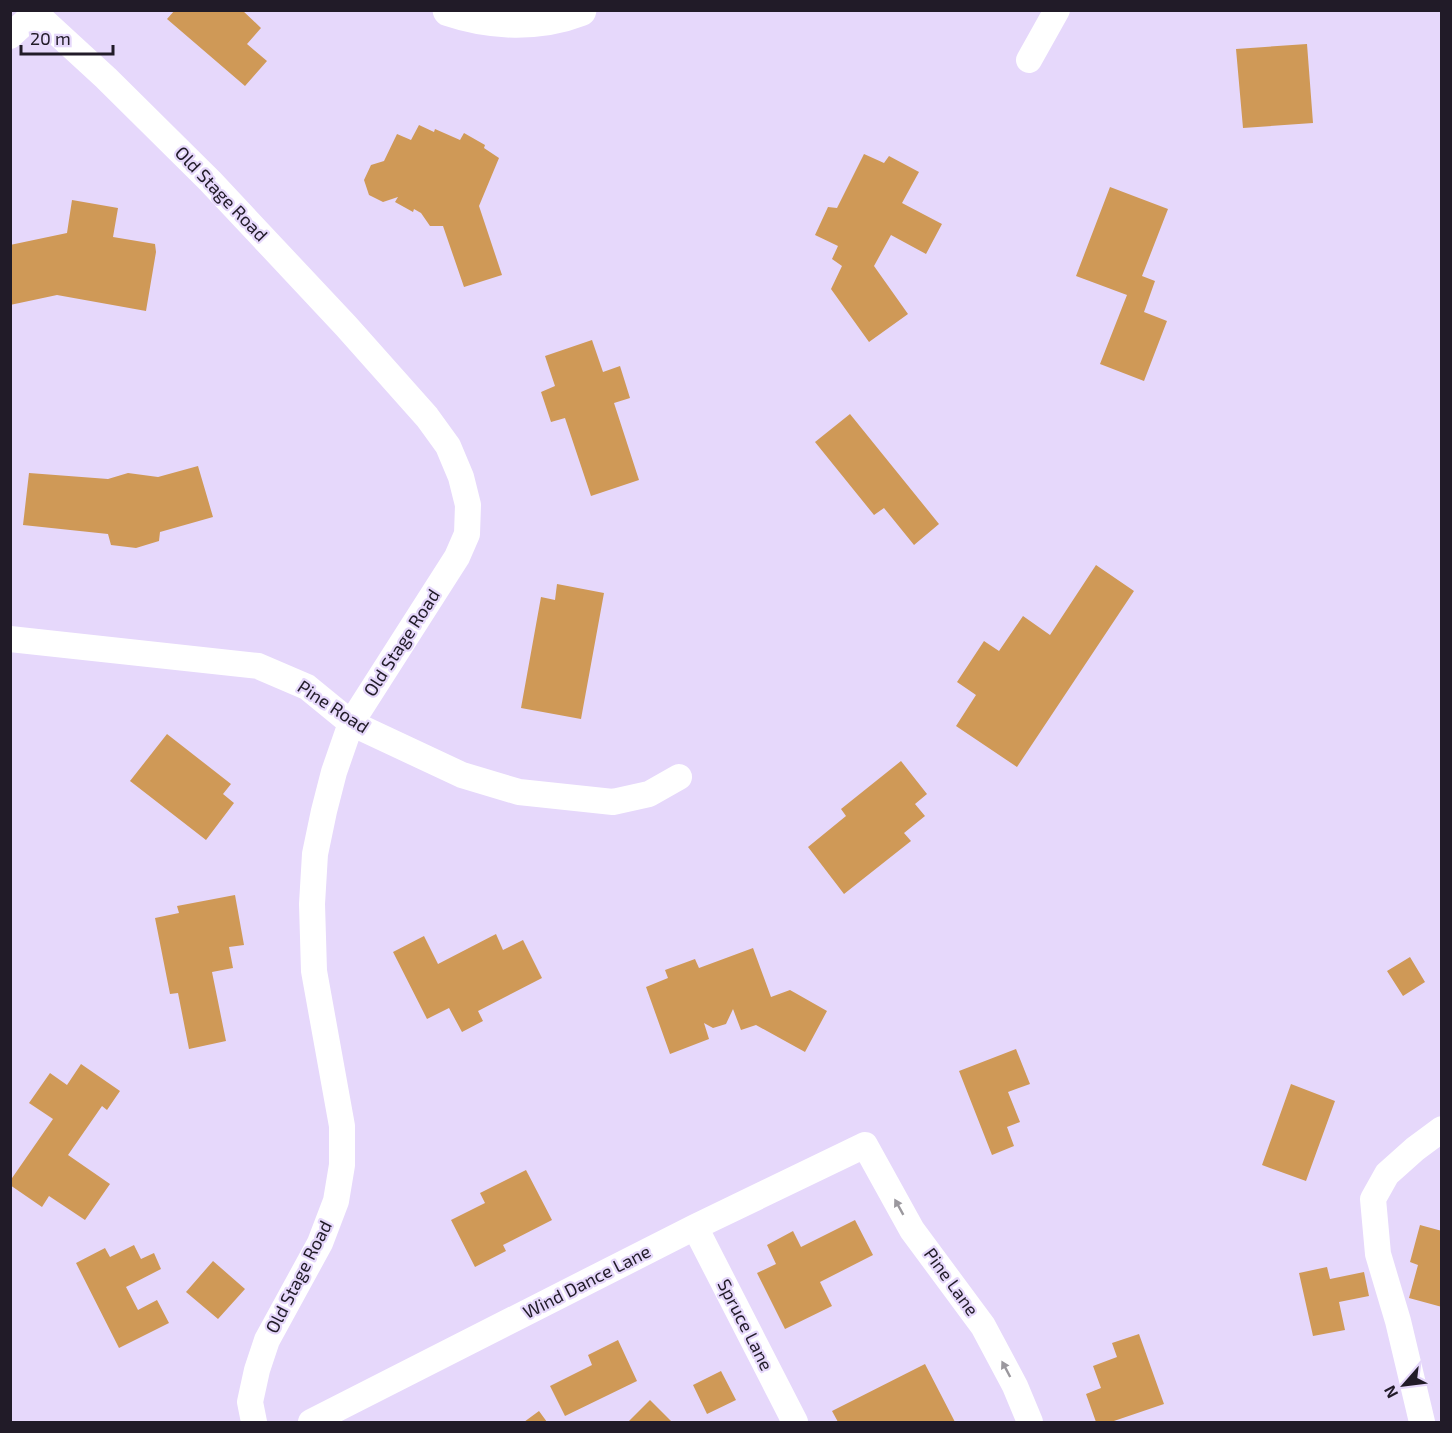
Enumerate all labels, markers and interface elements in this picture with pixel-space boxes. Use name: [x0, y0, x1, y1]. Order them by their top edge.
scale bar: [21, 18, 112, 56]
text: 20 m: [30, 27, 71, 49]
street label: Old Stage Road: [171, 141, 273, 245]
street label: Old Stage Road: [358, 585, 444, 700]
street label: Pine Road: [294, 675, 373, 737]
one-way arrow: [894, 1198, 904, 1215]
street label: Old Stage Road: [260, 1217, 336, 1337]
street label: Wind Dance Lane: [519, 1239, 654, 1323]
street label: Pine Lane: [920, 1243, 984, 1320]
street label: Spruce Lane: [713, 1275, 778, 1374]
north arrow: [1374, 1355, 1434, 1415]
one-way arrow: [1001, 1361, 1011, 1378]
text: N: [1379, 1383, 1401, 1402]

